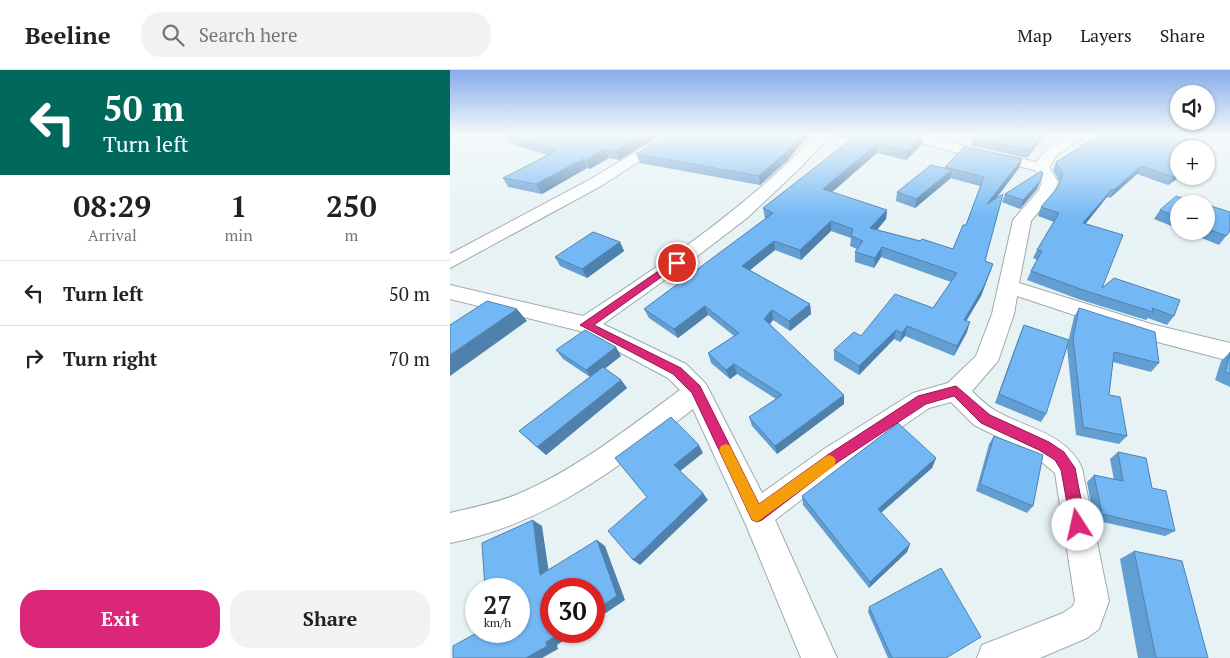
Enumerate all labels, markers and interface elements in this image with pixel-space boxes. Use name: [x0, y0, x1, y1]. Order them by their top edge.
search box: [141, 12, 491, 57]
text: Beeline: [25, 19, 111, 51]
icon: search: [159, 21, 187, 49]
text: Search here: [199, 22, 297, 47]
text: Map: [1017, 23, 1052, 47]
text: Layers: [1080, 23, 1132, 47]
text: Share: [1160, 23, 1205, 47]
text: 50 m: [103, 85, 184, 131]
map controls: [1170, 85, 1215, 240]
button: sound: [1170, 85, 1215, 130]
icon: left: [20, 90, 85, 155]
text: Turn left: [103, 129, 189, 158]
button: +: [1170, 140, 1215, 185]
text: 08:29: [73, 186, 151, 226]
text: 1: [230, 186, 247, 226]
text: 250: [326, 186, 377, 226]
button: −: [1170, 195, 1215, 240]
text: Arrival: [88, 224, 137, 246]
text: min: [225, 224, 253, 246]
text: m: [344, 224, 358, 246]
pin: [656, 242, 698, 284]
icon: arrive: [663, 249, 691, 277]
icon: left: [20, 279, 48, 307]
text: Turn left: [63, 281, 144, 306]
text: 50 m: [389, 281, 430, 306]
icon: right: [20, 344, 48, 372]
text: Turn right: [63, 346, 157, 371]
text: 70 m: [389, 346, 430, 371]
position arrow: [1051, 498, 1103, 550]
speed limit sign: 30: [540, 578, 605, 643]
text: 27: [483, 588, 512, 621]
button: Exit: [20, 590, 220, 648]
button: Share: [230, 590, 430, 648]
text: km/h: [484, 615, 511, 630]

